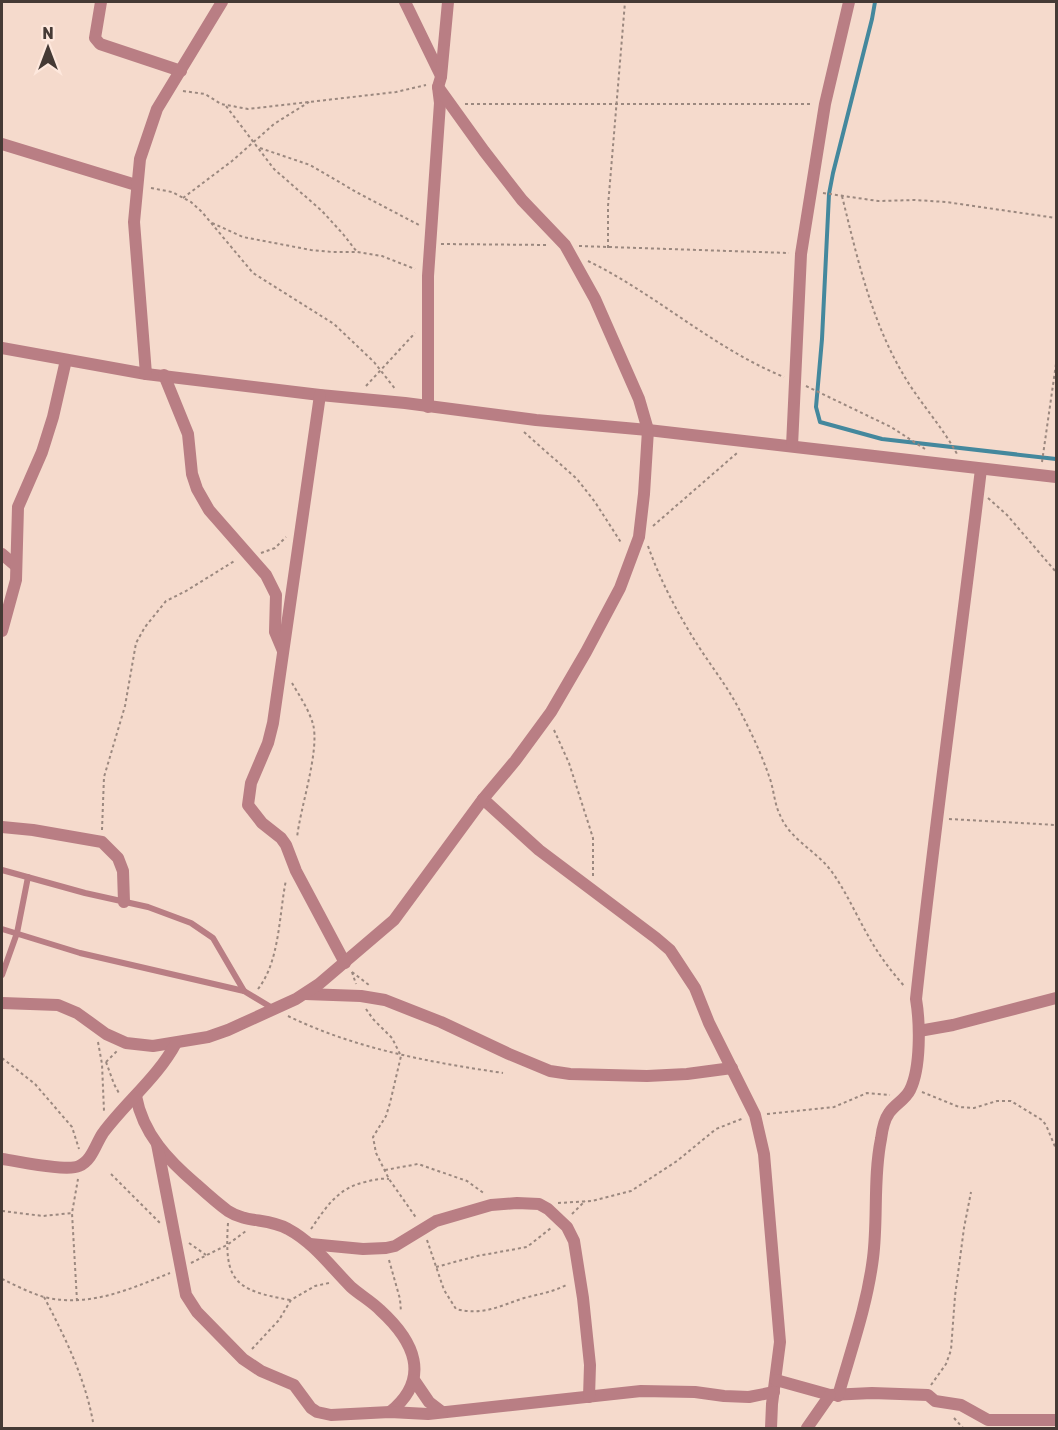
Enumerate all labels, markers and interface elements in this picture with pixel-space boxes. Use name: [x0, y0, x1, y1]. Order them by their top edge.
north arrow: [18, 18, 78, 78]
text: N: [42, 24, 54, 43]

